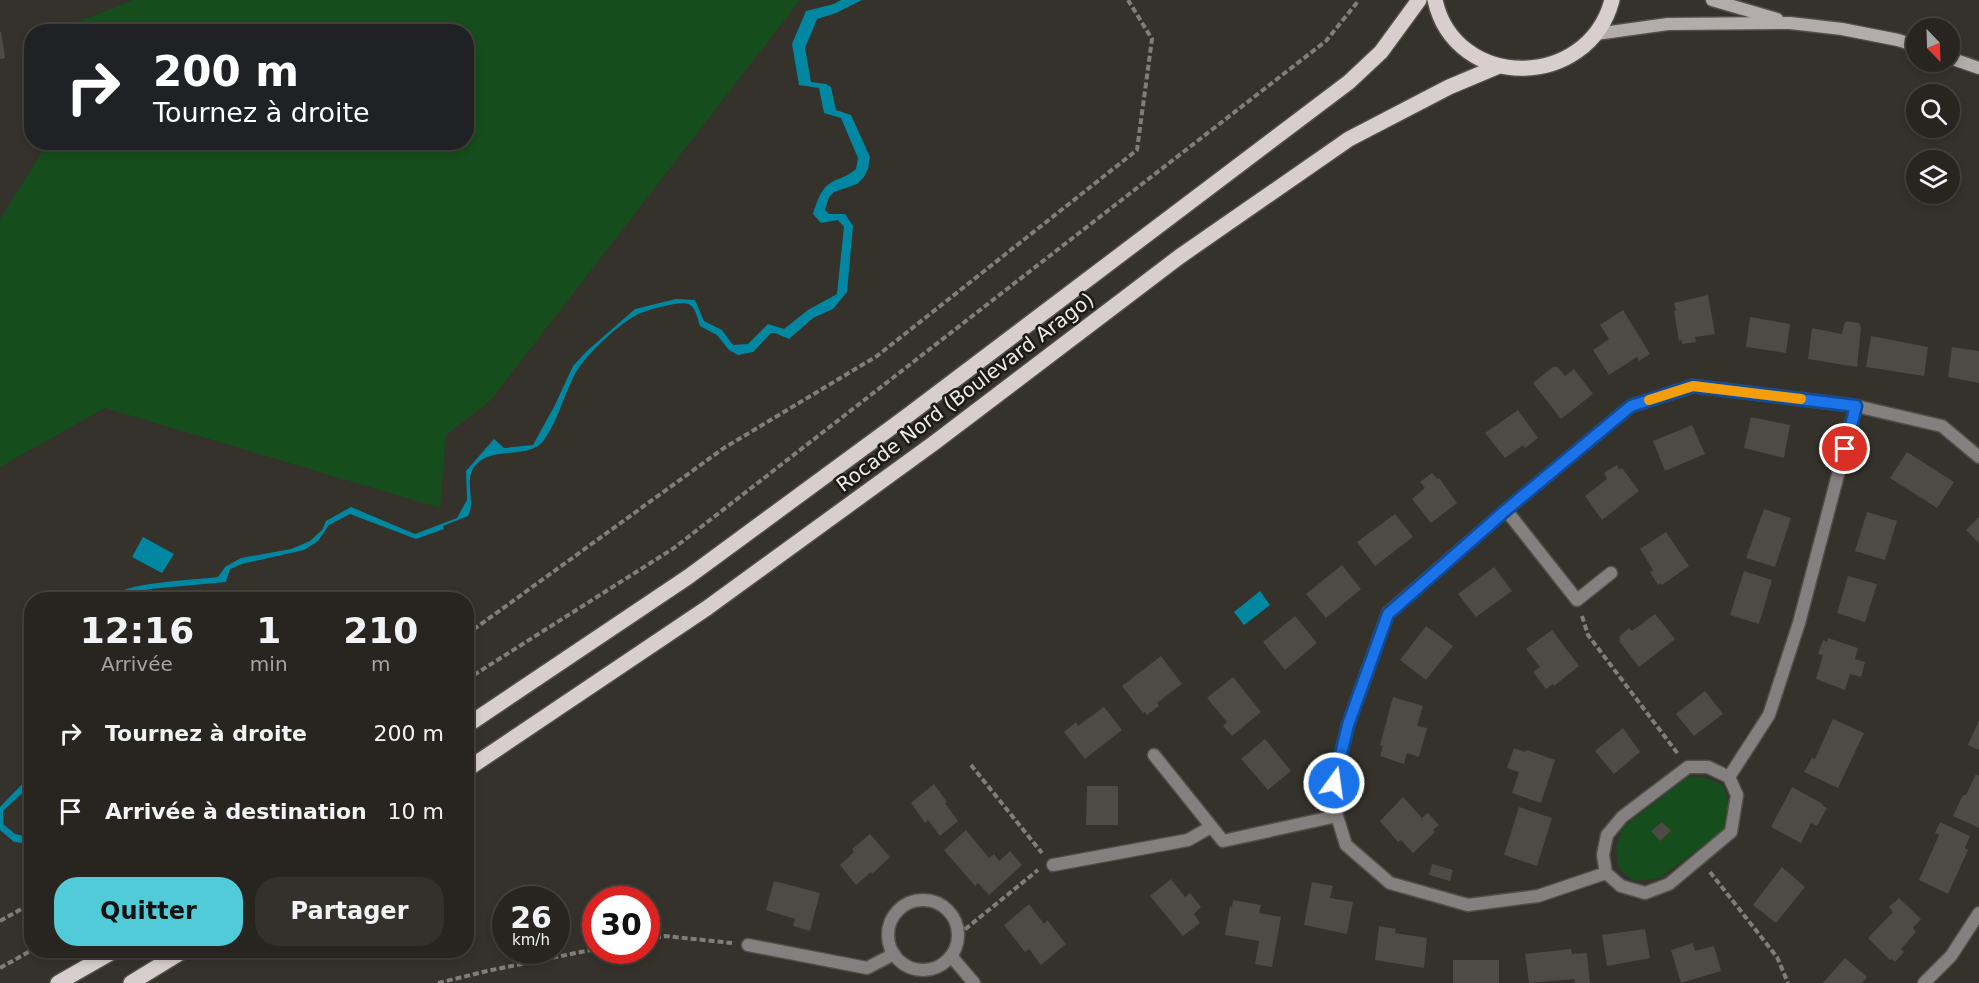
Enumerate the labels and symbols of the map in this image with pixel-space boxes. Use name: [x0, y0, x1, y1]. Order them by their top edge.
north arrow: [1906, 18, 1960, 72]
street label: Rocade Nord (Boulevard Arago): [832, 287, 1098, 497]
pin: [1819, 423, 1870, 474]
position arrow: [1302, 751, 1366, 815]
speed limit sign: 30: [582, 886, 660, 964]

